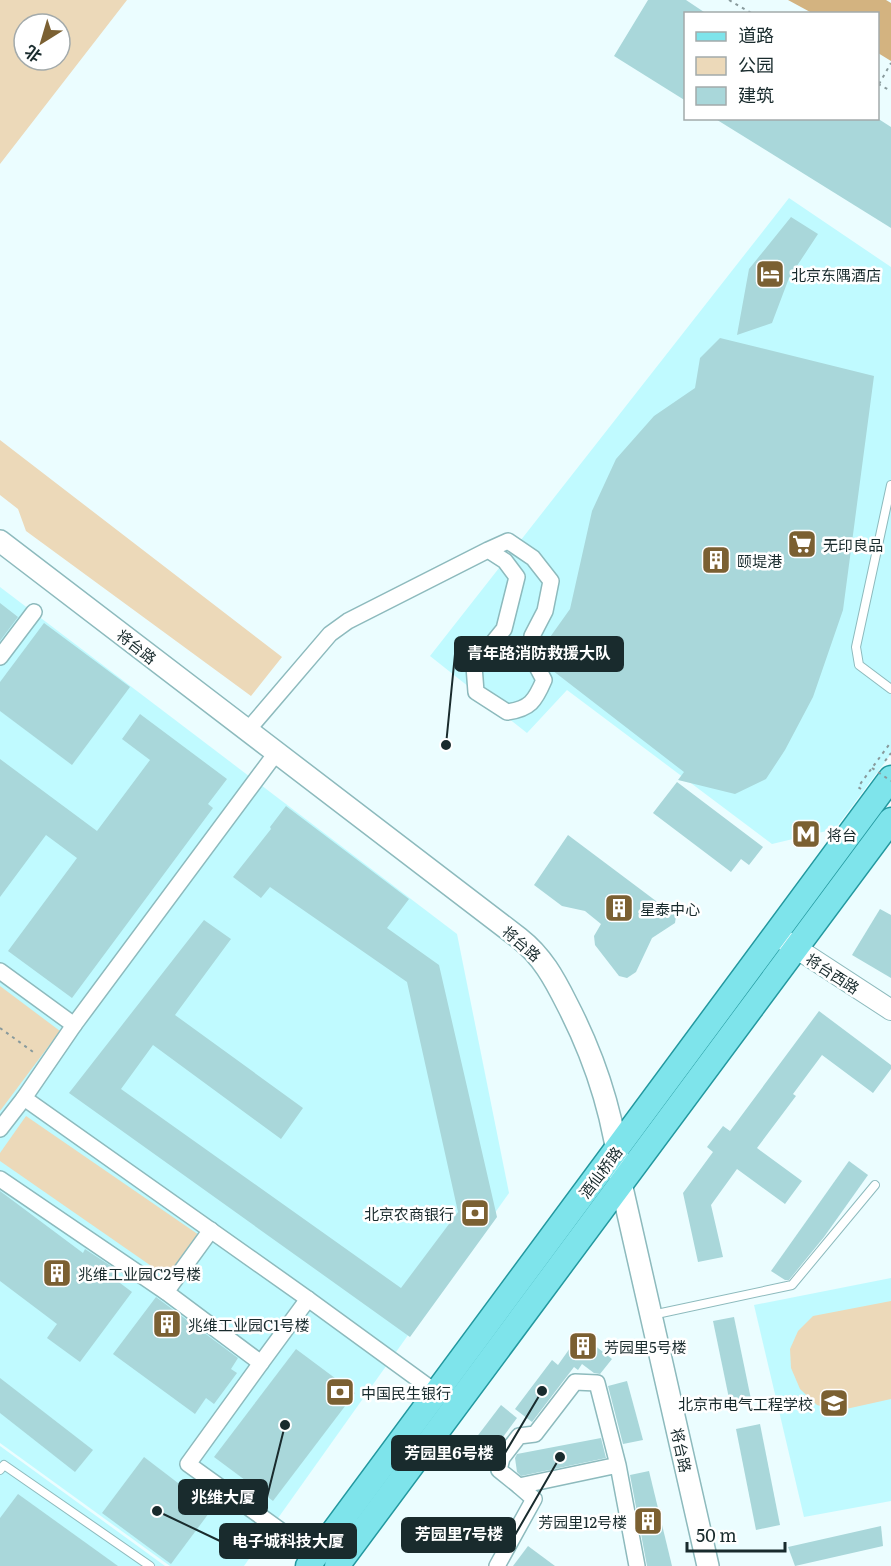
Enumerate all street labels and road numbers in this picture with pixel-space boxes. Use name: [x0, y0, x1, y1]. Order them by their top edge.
street label: 将台路: [112, 623, 162, 669]
street label: 将台路: [497, 920, 547, 966]
street label: 将台西路: [802, 947, 864, 999]
street label: 酒仙桥路: [573, 1141, 627, 1203]
street label: 将台路: [666, 1426, 698, 1474]

